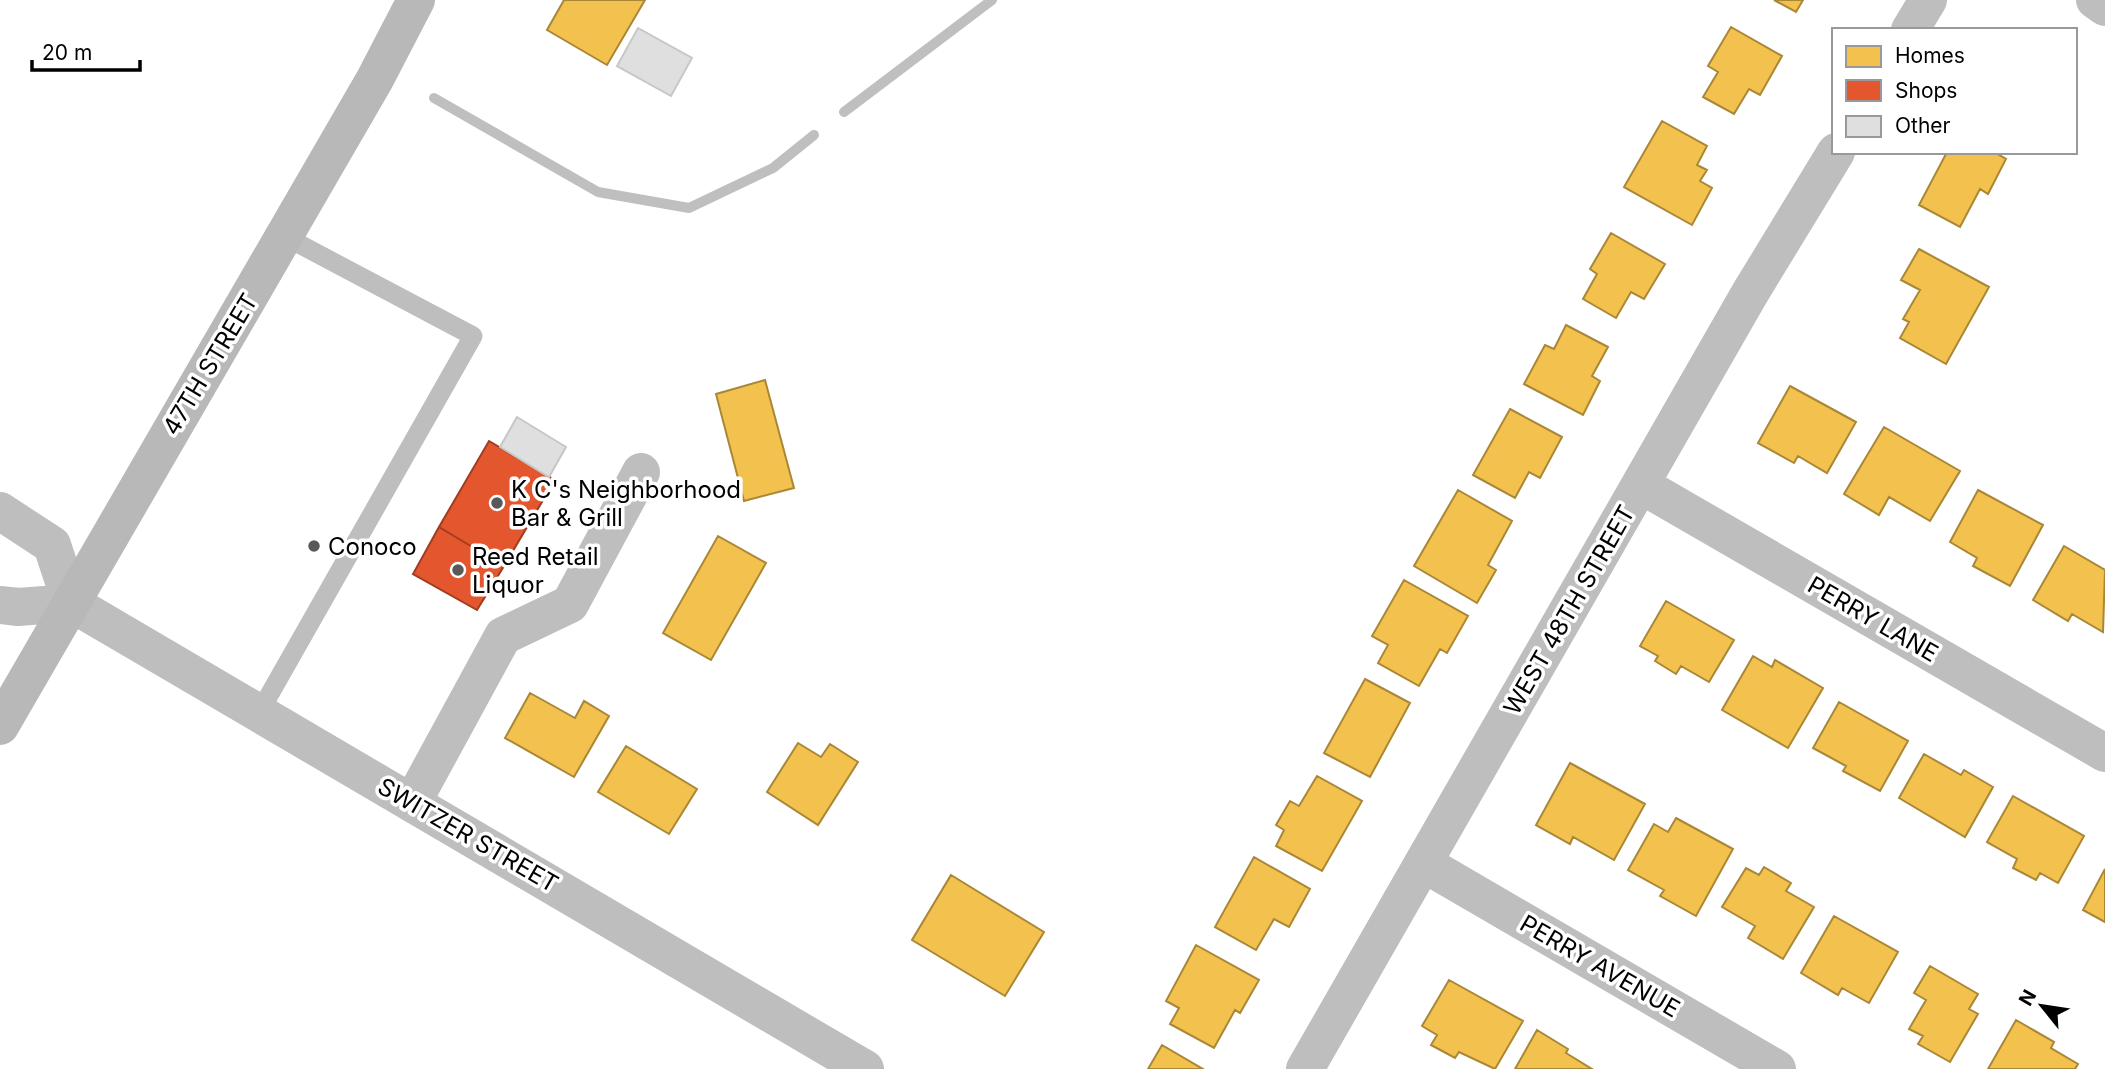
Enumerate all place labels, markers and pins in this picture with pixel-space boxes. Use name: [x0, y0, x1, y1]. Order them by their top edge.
place label: K C's Neighborhood Bar & Grill: [511, 475, 741, 532]
marker: K C's Neighborhood Bar & Grill: [489, 495, 505, 511]
place label: Conoco: [328, 532, 417, 561]
marker: Conoco: [306, 538, 322, 554]
place label: Reed Retail Liquor: [472, 542, 599, 599]
marker: Reed Retail Liquor: [450, 562, 466, 578]

